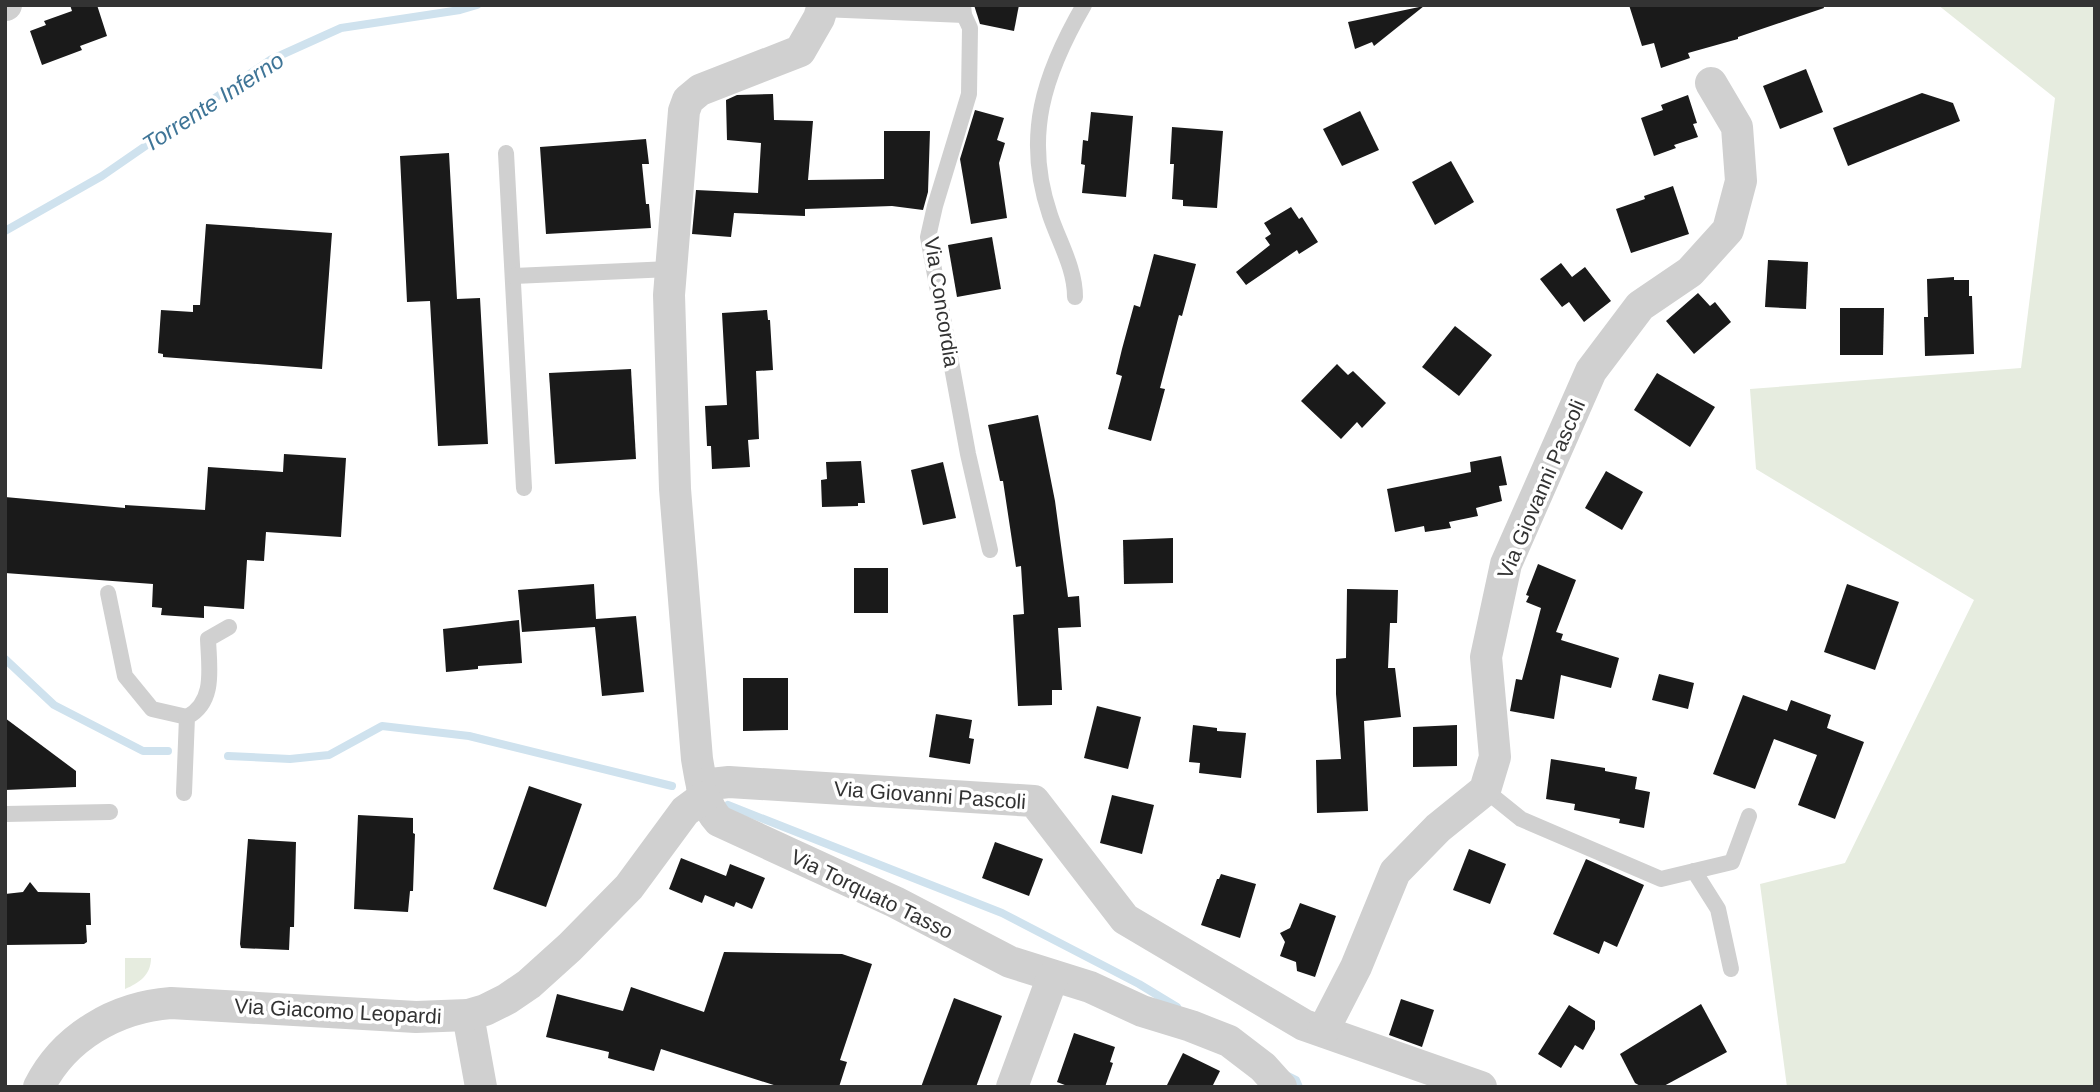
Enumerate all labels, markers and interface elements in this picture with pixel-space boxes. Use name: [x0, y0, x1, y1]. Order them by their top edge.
water label: Torrente Inferno: [138, 47, 289, 157]
street label: Via Concordia: [920, 235, 964, 369]
street label: Via Giovanni Pascoli: [1493, 396, 1589, 582]
street label: Via Giovanni Pascoli: [833, 777, 1027, 813]
street label: Via Torquato Tasso: [787, 845, 957, 943]
street label: Via Giacomo Leopardi: [234, 994, 442, 1028]

